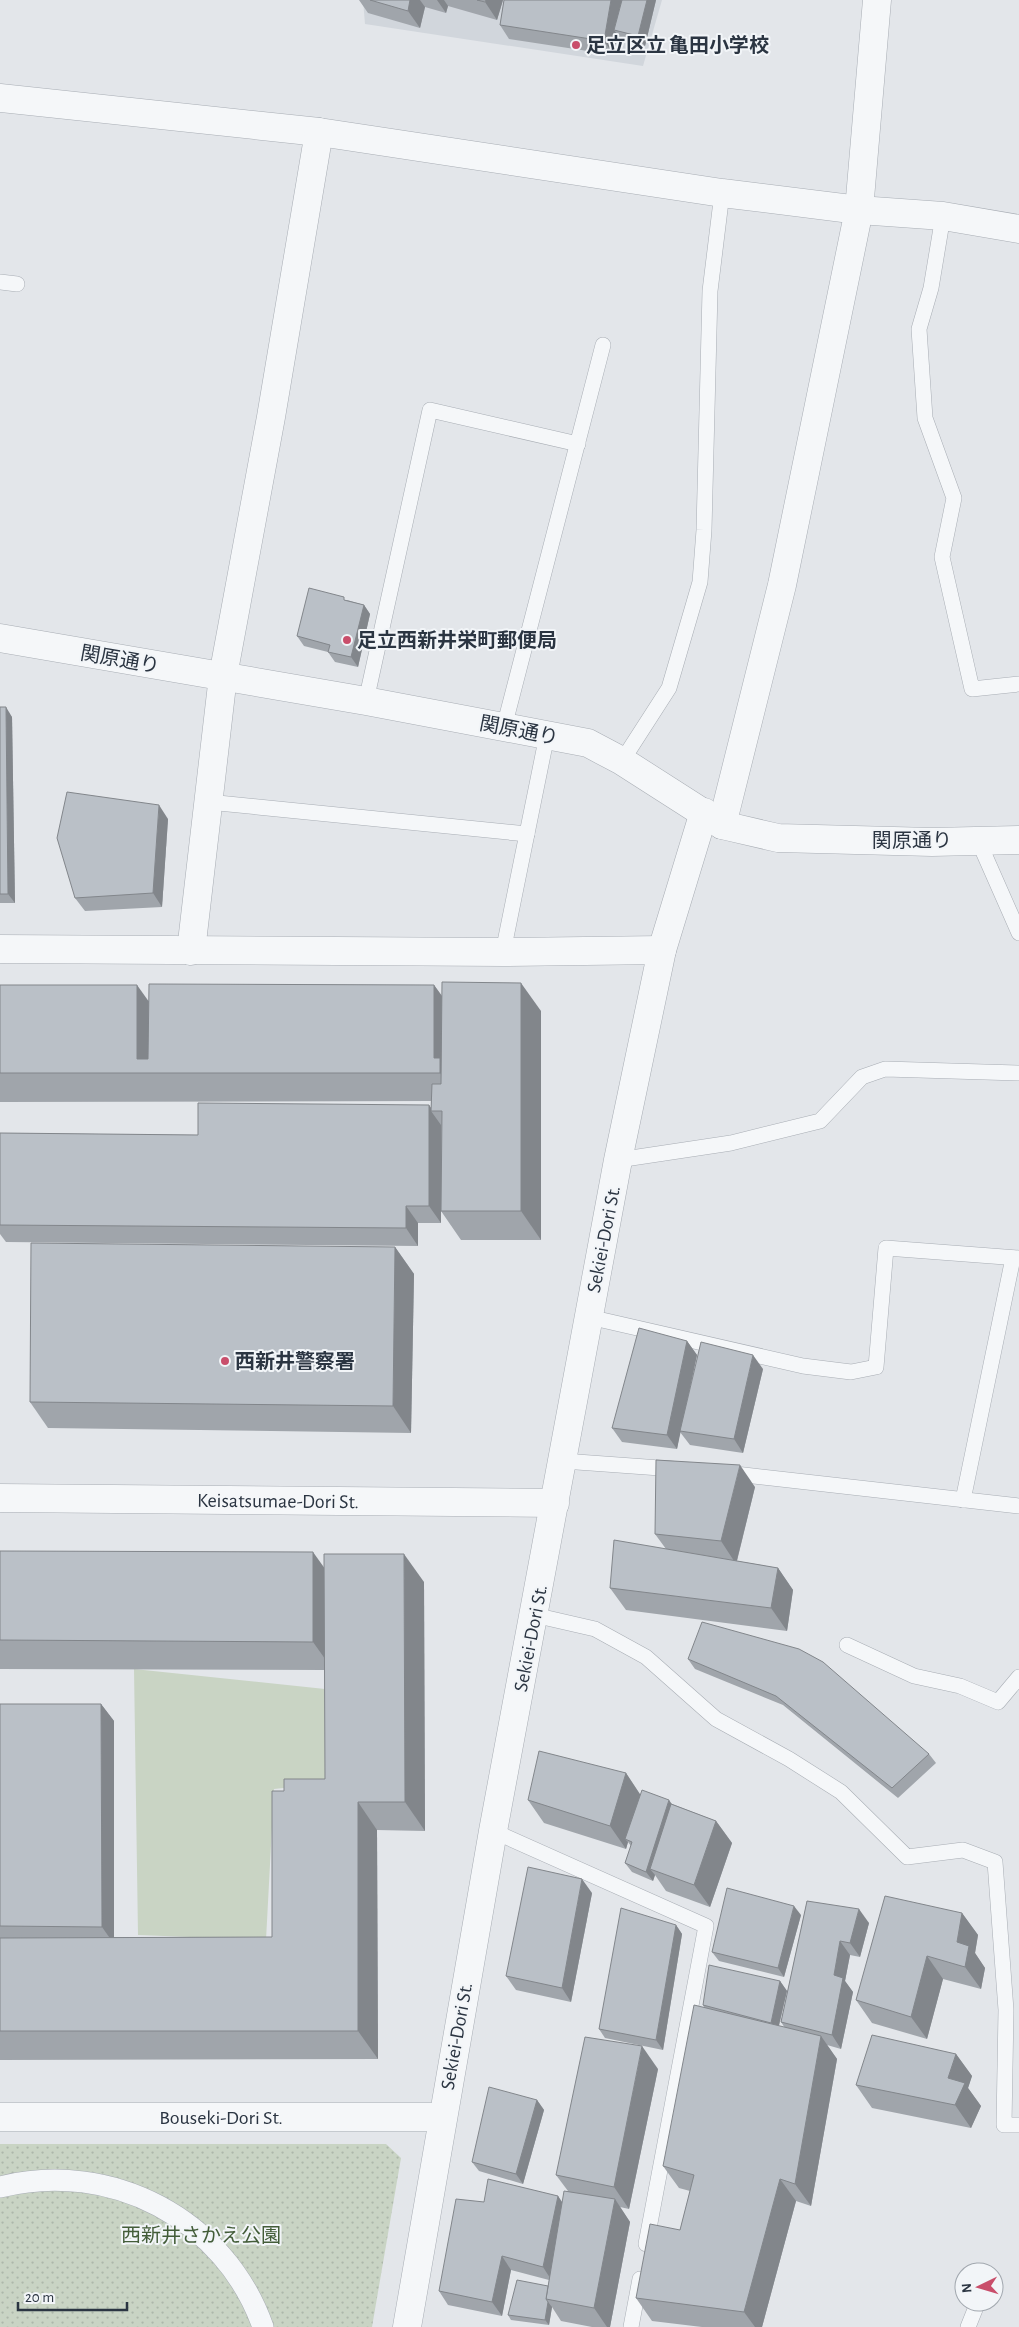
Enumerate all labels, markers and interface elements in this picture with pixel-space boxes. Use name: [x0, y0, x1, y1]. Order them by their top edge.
place label: 足立区立 亀田小学校: [586, 34, 769, 56]
marker: 足立区立 亀田小学校: [570, 39, 582, 51]
place label: 足立西新井栄町郵便局: [357, 629, 557, 651]
marker: 足立西新井栄町郵便局: [341, 634, 353, 646]
street label: 関原通り: [79, 642, 161, 677]
street label: 関原通り: [478, 713, 560, 748]
street label: 関原通り: [872, 830, 952, 851]
street label: Sekiei-Dori St.: [584, 1184, 624, 1294]
place label: 西新井警察署: [235, 1350, 355, 1372]
marker: 西新井警察署: [219, 1355, 231, 1367]
street label: Keisatsumae-Dori St.: [197, 1491, 359, 1512]
street label: Sekiei-Dori St.: [511, 1583, 551, 1693]
street label: Sekiei-Dori St.: [438, 1981, 476, 2091]
street label: Bouseki-Dori St.: [159, 2108, 283, 2128]
park label: 西新井さかえ公園: [121, 2225, 281, 2246]
north arrow: [954, 2262, 1004, 2312]
scale bar: [18, 2280, 126, 2312]
text: N: [960, 2283, 974, 2294]
text: 20 m: [25, 2290, 54, 2305]

